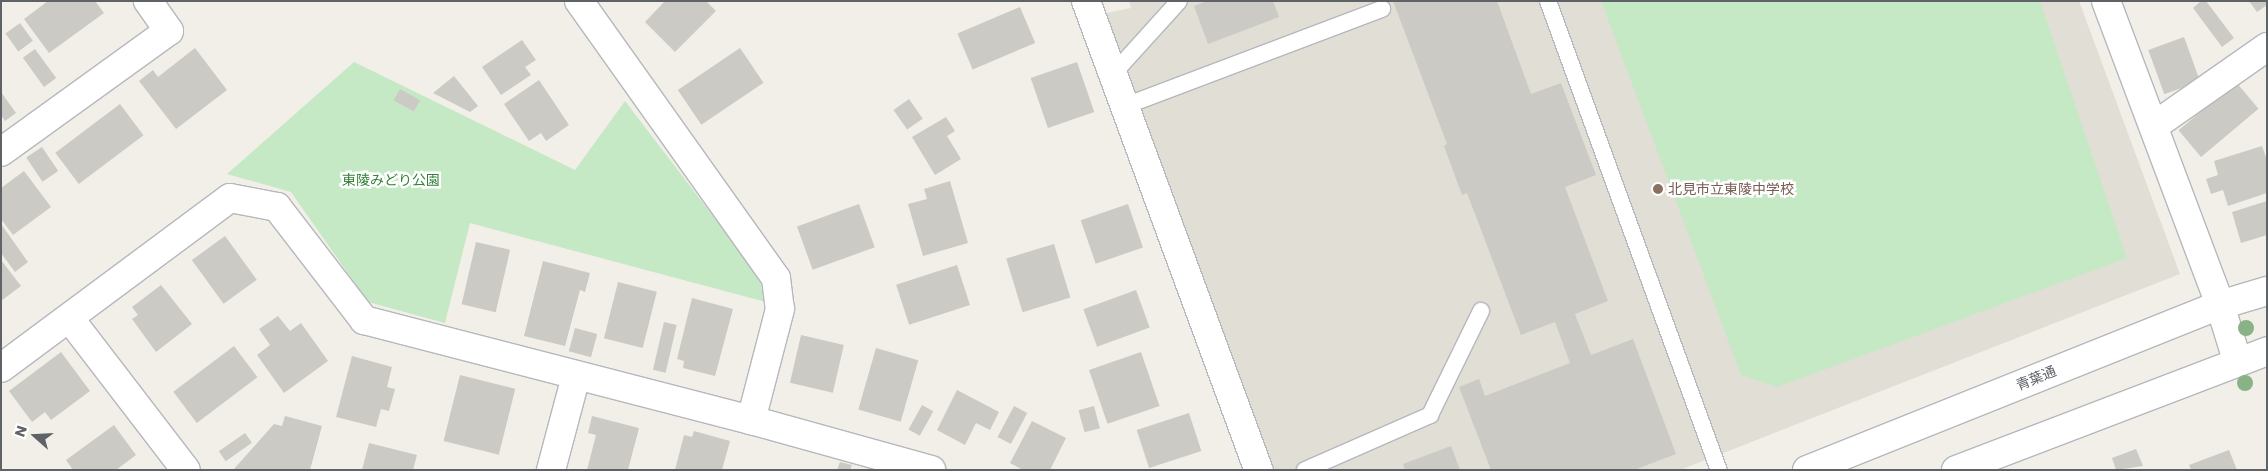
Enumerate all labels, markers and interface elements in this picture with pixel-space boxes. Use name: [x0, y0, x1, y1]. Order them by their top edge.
park label: 東陵みどり公園: [342, 172, 440, 188]
place label: 北見市立東陵中学校: [1668, 181, 1794, 197]
marker: 北見市立東陵中学校: [1652, 183, 1664, 195]
street label: 青葉通: [2013, 362, 2059, 394]
north arrow: [10, 411, 60, 461]
text: N: [10, 423, 32, 439]

